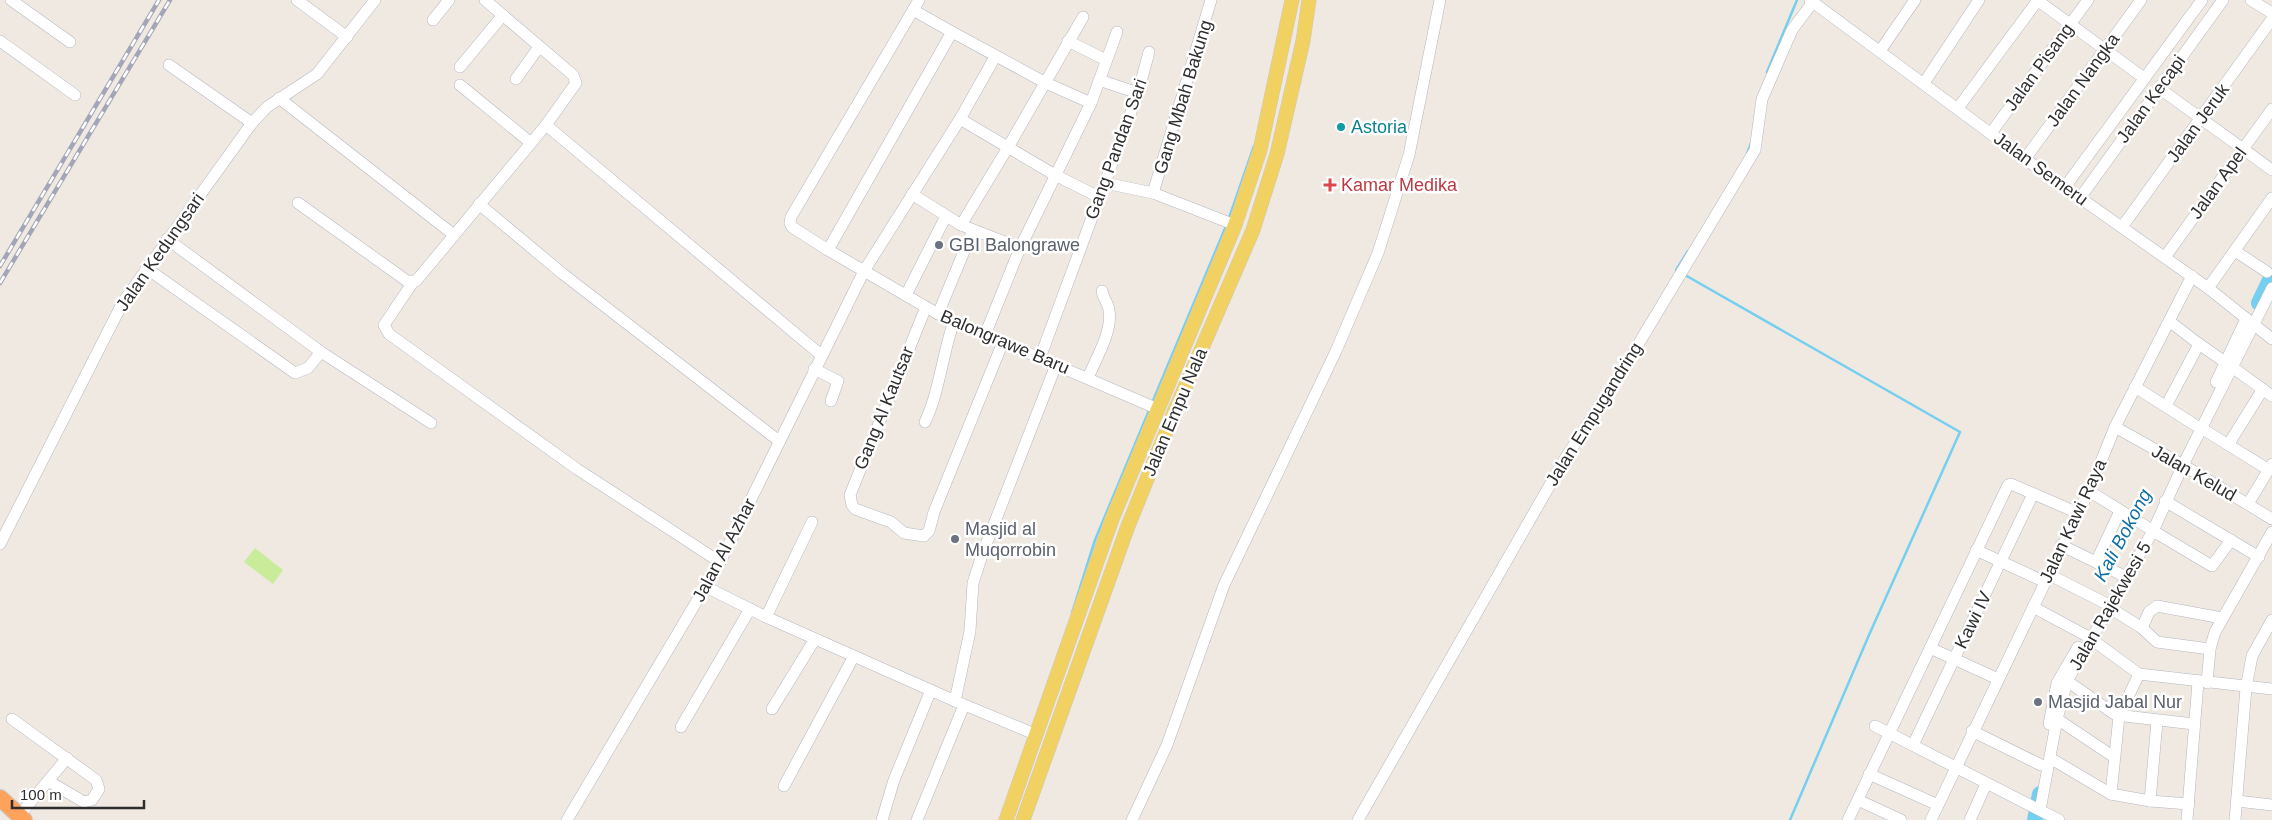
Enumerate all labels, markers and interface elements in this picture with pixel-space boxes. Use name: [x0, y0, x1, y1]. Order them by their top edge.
street label: Gang Mbah Bakung: [1150, 18, 1216, 176]
street label: Jalan Pisang: [2001, 19, 2077, 115]
street label: Jalan Nangka: [2043, 29, 2124, 130]
street label: Jalan Kecapi: [2113, 51, 2189, 147]
street label: Gang Pandan Sari: [1081, 76, 1151, 222]
street label: Jalan Jeruk: [2163, 79, 2234, 166]
place label: Astoria: [1351, 117, 1408, 137]
marker: Astoria: [1335, 121, 1347, 133]
street label: Jalan Semeru: [1990, 128, 2092, 210]
street label: Jalan Apel: [2185, 144, 2251, 222]
place label: Kamar Medika: [1341, 175, 1458, 195]
marker: Kamar Medika: [1323, 178, 1337, 192]
street label: Jalan Kedungsari: [112, 189, 208, 315]
place label: GBI Balongrawe: [949, 235, 1080, 255]
marker: GBI Balongrawe: [933, 239, 945, 251]
street label: Balongrawe Baru: [938, 306, 1072, 378]
street label: Jalan Empugandring: [1542, 339, 1646, 489]
street label: Gang Al Kautsar: [850, 343, 918, 473]
street label: Jalan Empu Nala: [1139, 344, 1211, 479]
street label: Jalan Kelud: [2148, 441, 2240, 505]
street label: Jalan Kawi Raya: [2036, 455, 2111, 586]
water label: Kali Bokong: [2089, 485, 2156, 585]
street label: Jalan Al Azhar: [688, 495, 760, 605]
place label: Masjid al Muqorrobin: [965, 519, 1056, 560]
marker: Masjid al Muqorrobin: [949, 533, 961, 545]
street label: Jalan Rajekwesi 5: [2065, 538, 2155, 674]
street label: Kawi IV: [1951, 588, 1995, 652]
place label: Masjid Jabal Nur: [2048, 692, 2182, 712]
marker: Masjid Jabal Nur: [2032, 696, 2044, 708]
scale bar: [12, 778, 145, 810]
text: 100 m: [20, 786, 62, 803]

